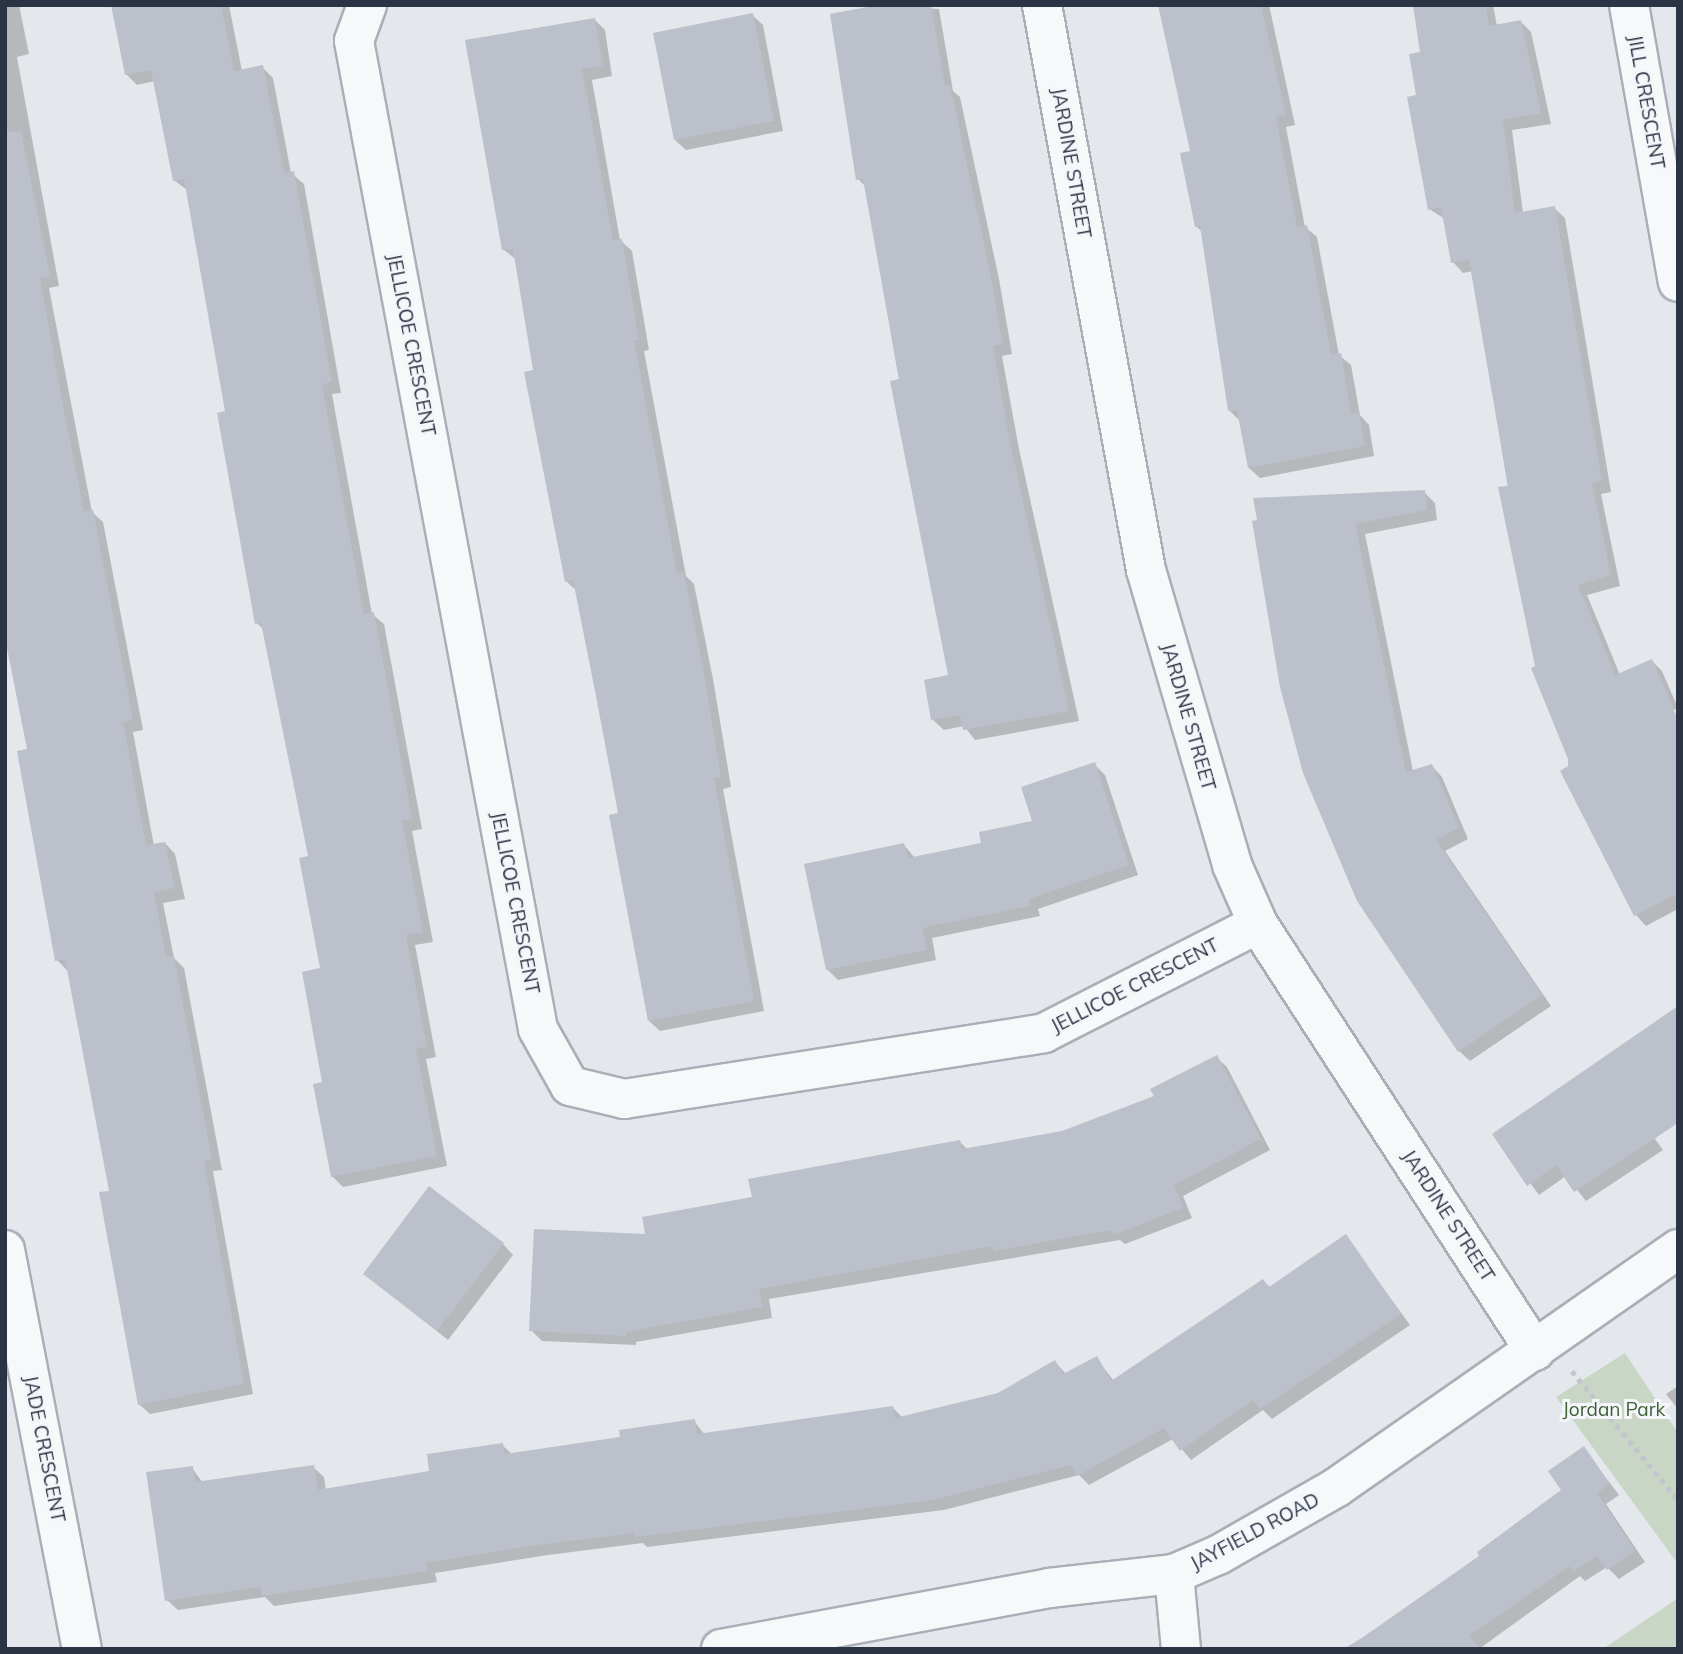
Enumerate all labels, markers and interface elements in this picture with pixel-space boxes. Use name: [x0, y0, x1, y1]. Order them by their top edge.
street label: JILL CRESCENT: [1623, 33, 1669, 171]
street label: JARDINE STREET: [1047, 86, 1095, 240]
street label: JELLICOE CRESCENT: [382, 252, 440, 438]
street label: JARDINE STREET: [1156, 641, 1220, 793]
street label: JELLICOE CRESCENT: [486, 810, 544, 996]
street label: JELLICOE CRESCENT: [1047, 934, 1223, 1038]
street label: JARDINE STREET: [1397, 1146, 1499, 1286]
street label: JADE CRESCENT: [19, 1374, 69, 1524]
park label: Jordan Park: [1563, 1399, 1665, 1421]
street label: JAYFIELD ROAD: [1187, 1488, 1323, 1576]

